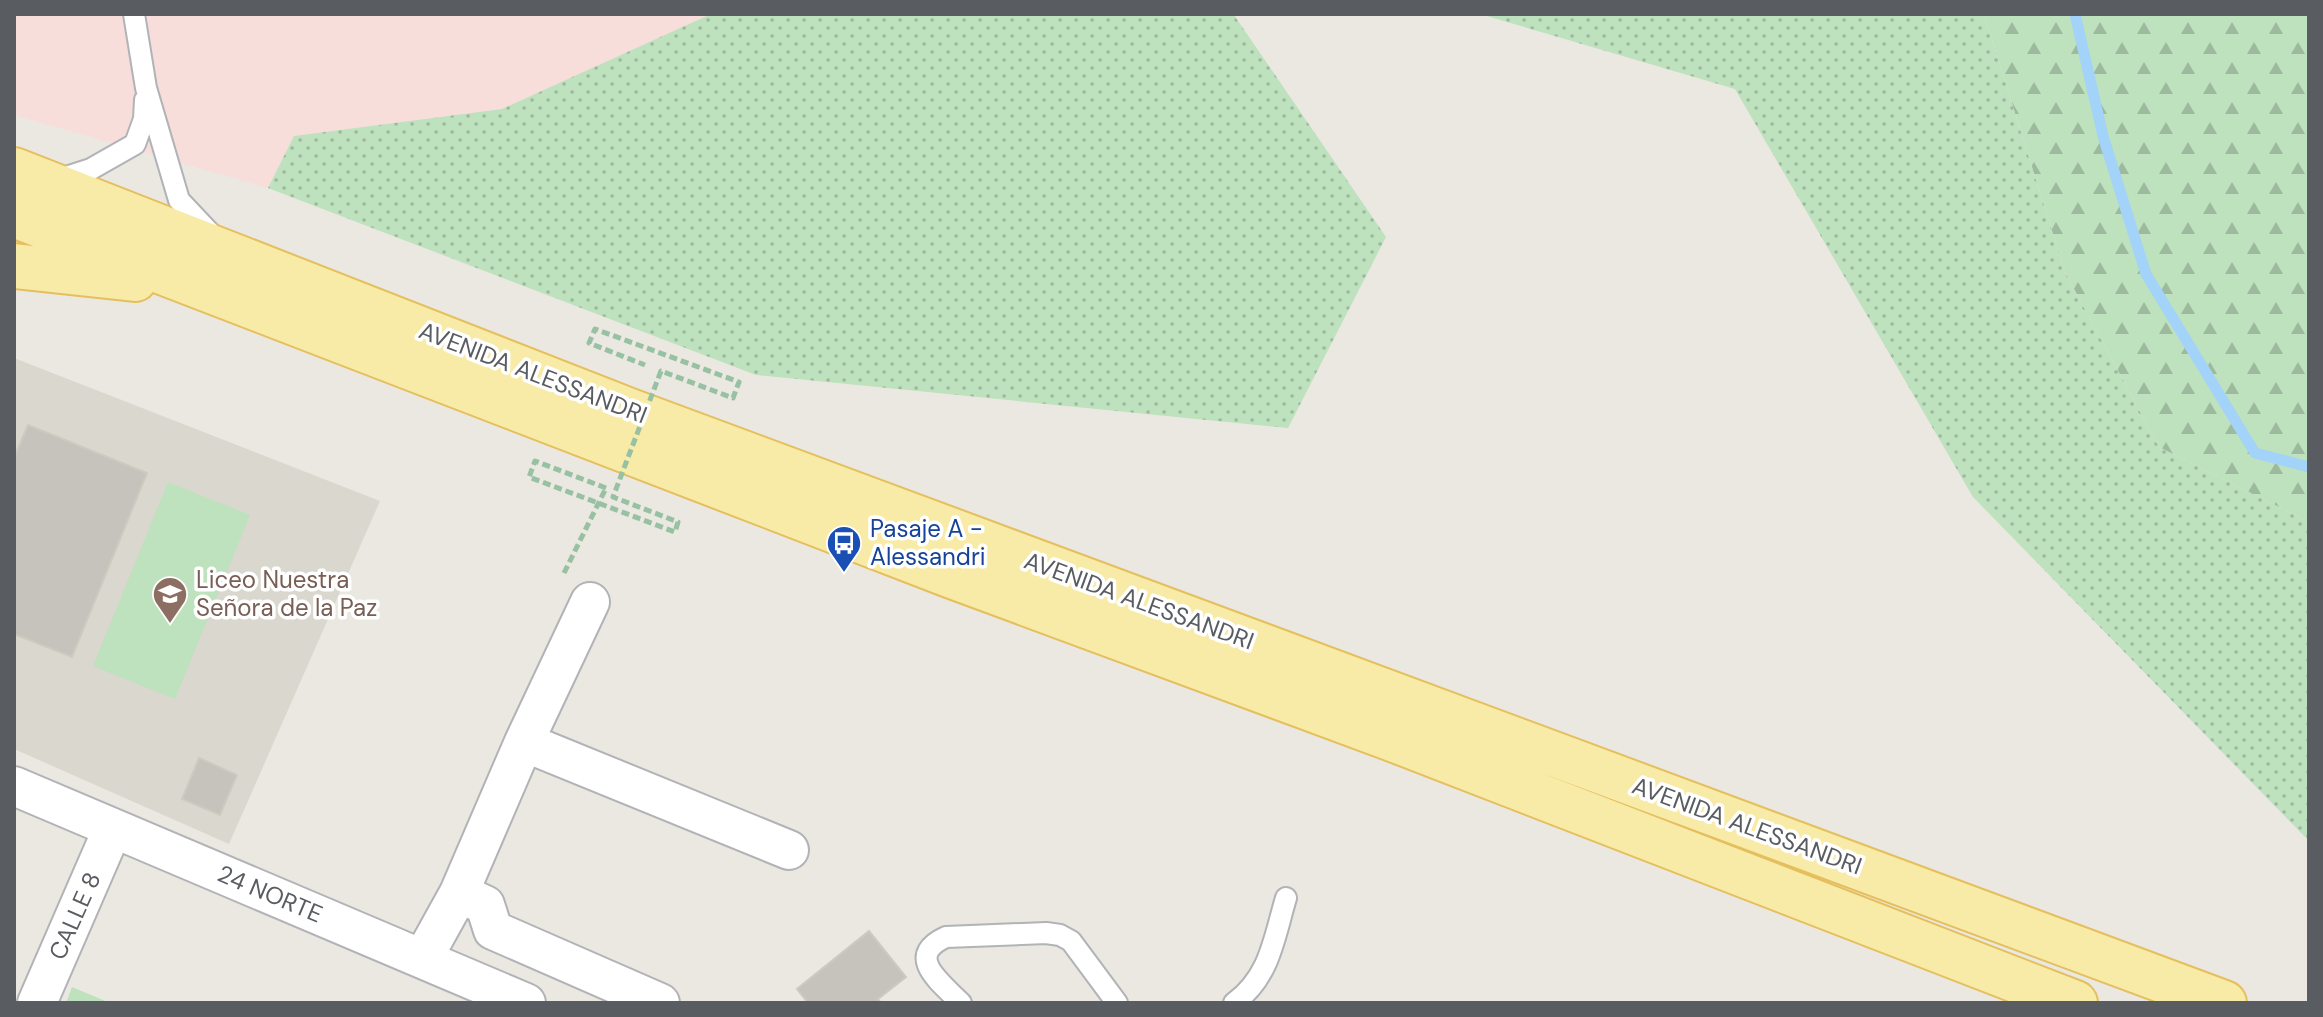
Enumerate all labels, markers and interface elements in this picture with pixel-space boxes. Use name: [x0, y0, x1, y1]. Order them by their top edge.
street label: AVENIDA ALESSANDRI: [415, 315, 652, 430]
place label: Pasaje A - Alessandri: [870, 513, 986, 572]
bus stop icon: Pasaje A - Alessandri: [825, 524, 863, 574]
street label: AVENIDA ALESSANDRI: [1020, 545, 1258, 656]
place label: Liceo Nuestra Señora de la Paz: [196, 564, 377, 623]
school or university icon: Liceo Nuestra Señora de la Paz: [151, 575, 189, 625]
street label: AVENIDA ALESSANDRI: [1628, 770, 1866, 881]
street label: 24 NORTE: [213, 858, 327, 929]
street label: CALLE 8: [42, 867, 108, 964]

